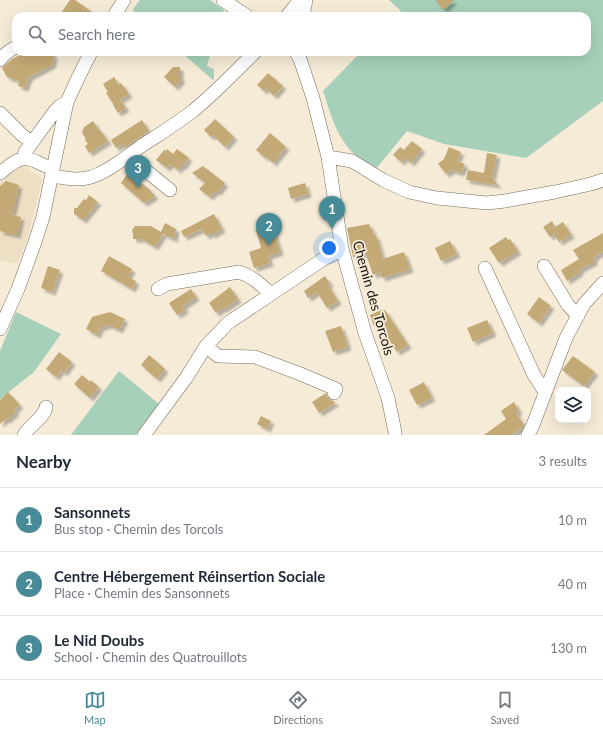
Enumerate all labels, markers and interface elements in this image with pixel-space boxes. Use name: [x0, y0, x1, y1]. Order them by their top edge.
search box: [12, 12, 591, 56]
icon: search: [26, 23, 48, 45]
text: Search here: [58, 25, 135, 43]
pin: 3: [125, 155, 151, 188]
pin: 1: [319, 196, 345, 229]
pin: 2: [256, 213, 282, 246]
your location: [319, 238, 339, 258]
street label: Chemin des Torcols: [350, 239, 398, 357]
map controls: [555, 387, 591, 423]
button: layers: [555, 387, 591, 423]
text: Nearby: [16, 451, 71, 472]
text: 3 results: [539, 453, 587, 469]
text: Sansonnets: [54, 503, 130, 521]
text: 1: [25, 512, 33, 528]
text: 10 m: [558, 512, 587, 528]
text: Bus stop · Chemin des Torcols: [54, 521, 223, 537]
text: Centre Hébergement Réinsertion Sociale: [54, 567, 325, 585]
text: 2: [25, 576, 33, 592]
text: 40 m: [558, 576, 587, 592]
text: Place · Chemin des Sansonnets: [54, 585, 230, 601]
text: Le Nid Doubs: [54, 631, 144, 649]
text: 3: [25, 640, 33, 656]
text: 130 m: [550, 640, 587, 656]
text: School · Chemin des Quatrouillots: [54, 649, 247, 665]
tab: Map: [84, 689, 106, 726]
tab: Directions: [273, 689, 323, 726]
tab: Saved: [490, 689, 519, 726]

